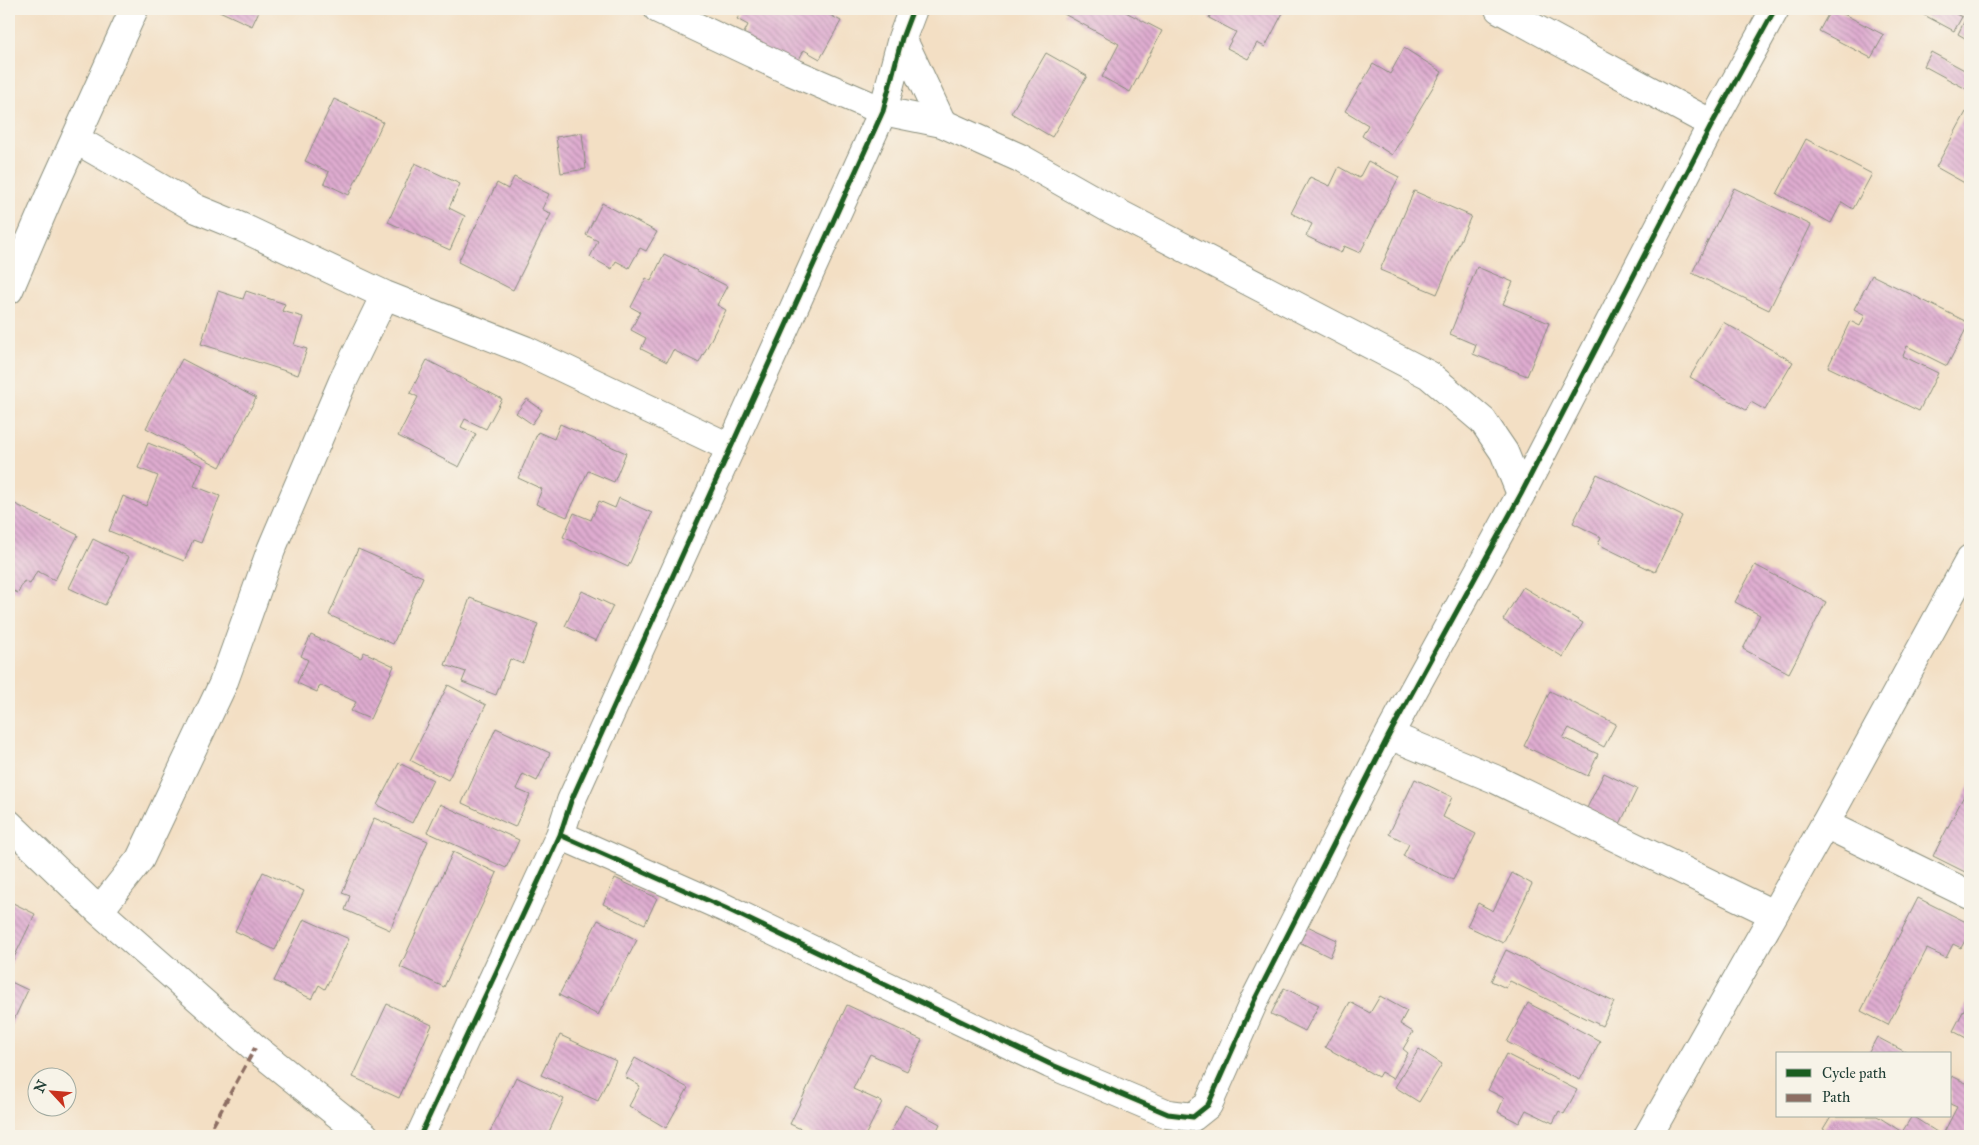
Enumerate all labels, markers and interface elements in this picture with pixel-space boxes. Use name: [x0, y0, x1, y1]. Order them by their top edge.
legend: [1776, 1052, 1952, 1118]
text: Cycle path: [1822, 1064, 1887, 1082]
north arrow: [28, 1068, 78, 1118]
text: N: [31, 1077, 51, 1096]
text: Path: [1822, 1088, 1851, 1106]

